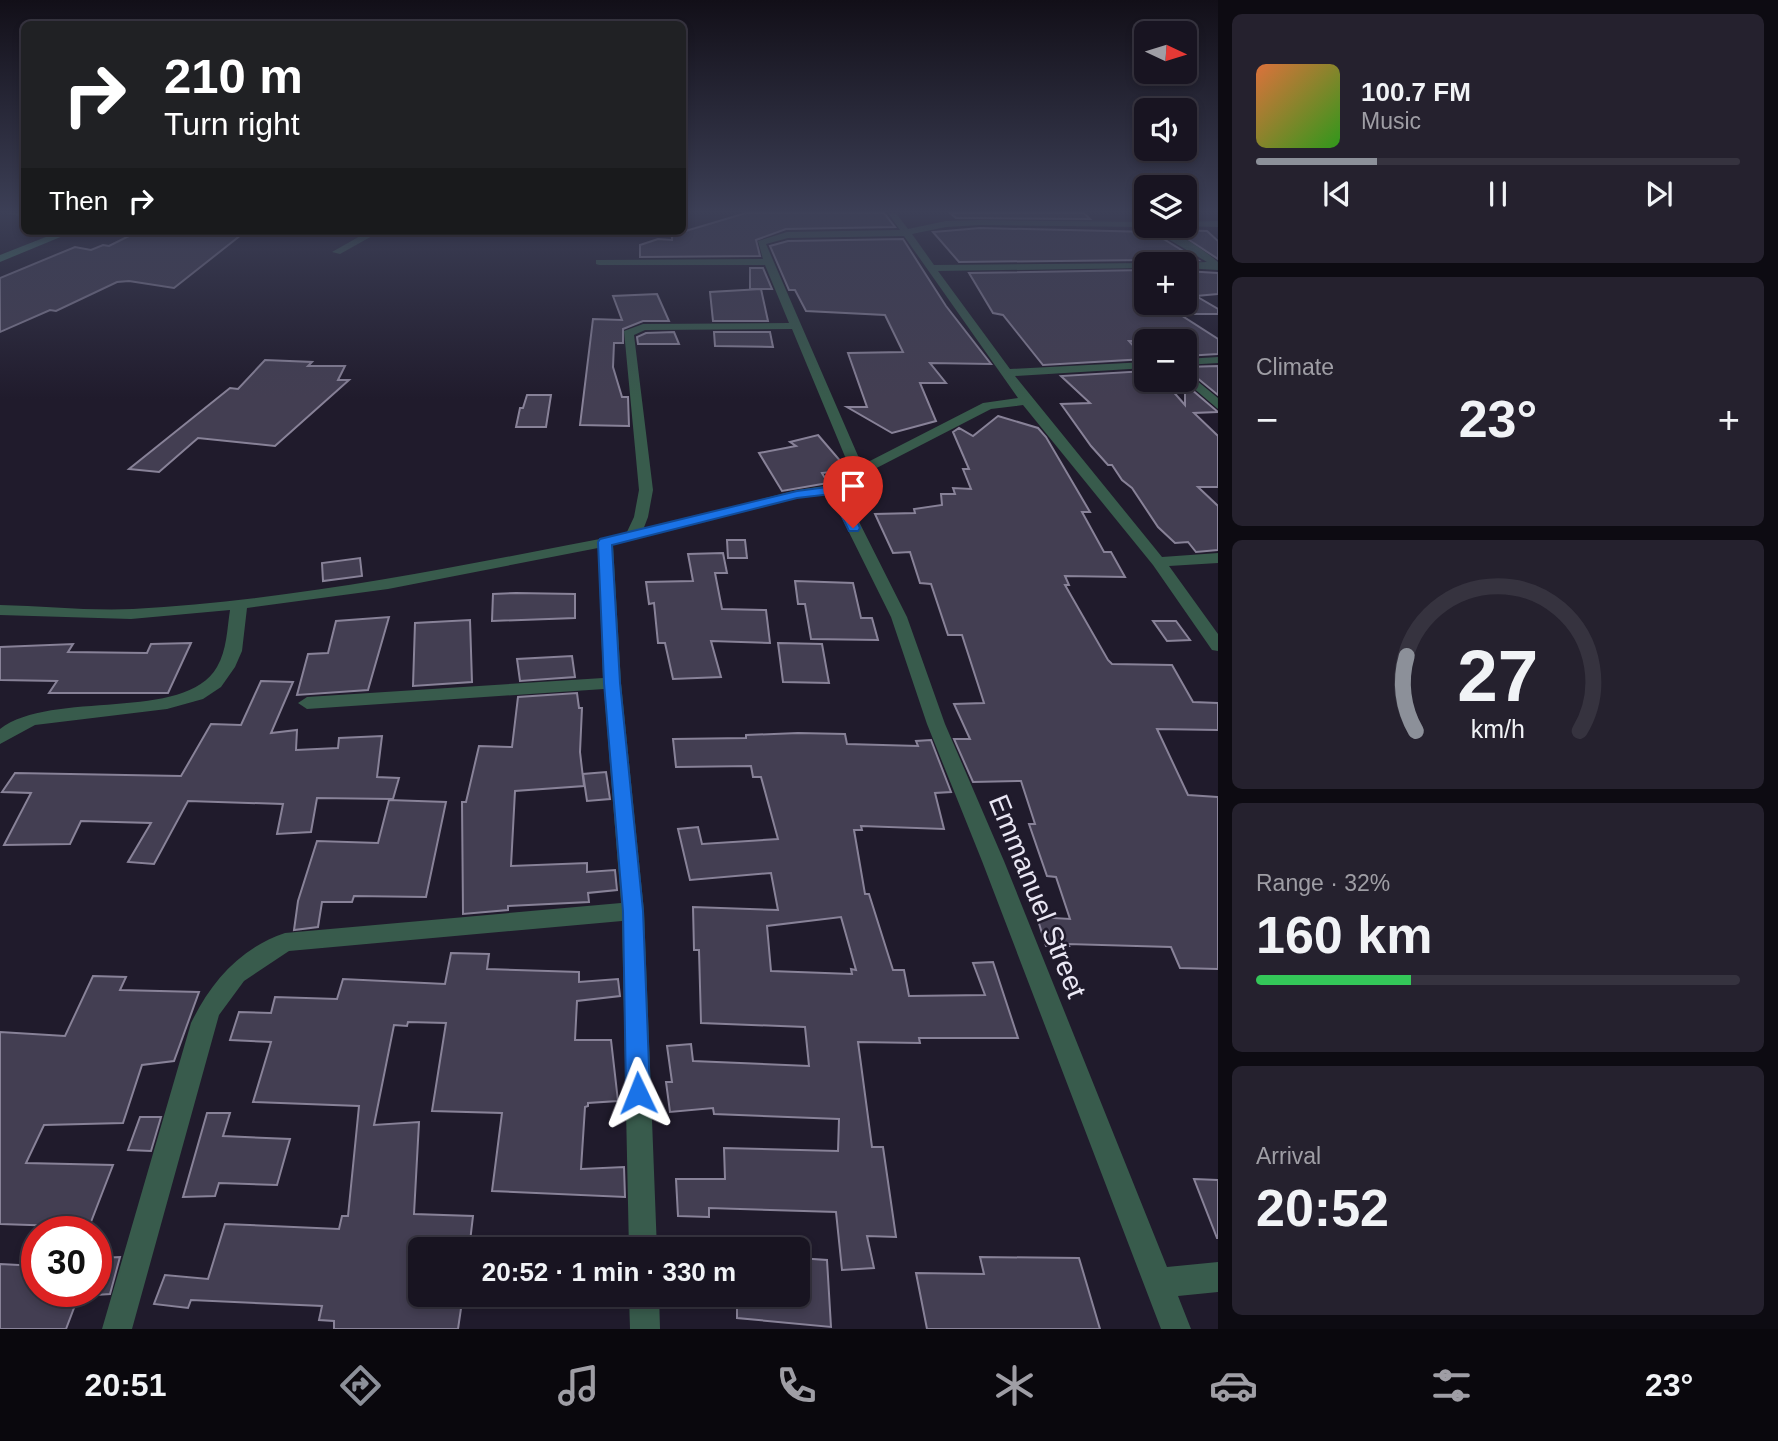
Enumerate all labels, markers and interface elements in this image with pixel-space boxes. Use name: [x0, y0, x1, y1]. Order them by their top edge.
north arrow: [1134, 21, 1197, 84]
map controls: [1134, 21, 1197, 392]
icon: right: [49, 49, 140, 140]
text: 210 m: [164, 49, 303, 103]
text: 100.7 FM: [1361, 77, 1471, 107]
button: sound: [1134, 98, 1197, 161]
text: Turn right: [164, 106, 300, 142]
text: Music: [1361, 108, 1421, 134]
button: layers: [1134, 175, 1197, 238]
icon: previous: [1318, 175, 1356, 213]
icon: pause: [1479, 175, 1517, 213]
icon: next: [1640, 175, 1678, 213]
icon: right: [122, 182, 160, 220]
text: Then: [49, 186, 108, 216]
button: +: [1134, 252, 1197, 315]
button: −: [1134, 329, 1197, 392]
text: Climate: [1256, 354, 1334, 380]
text: 23°: [1459, 390, 1537, 448]
text: −: [1256, 399, 1278, 441]
text: +: [1718, 399, 1740, 441]
pin: [823, 456, 883, 528]
icon: arrive: [834, 467, 872, 505]
text: 27: [1458, 635, 1538, 716]
text: km/h: [1471, 714, 1525, 742]
street label: Emmanuel Street: [983, 790, 1093, 1002]
text: Range · 32%: [1256, 870, 1390, 896]
text: 160 km: [1256, 906, 1432, 964]
position arrow: [601, 1056, 675, 1130]
text: Arrival: [1256, 1143, 1321, 1169]
text: 20:52: [1256, 1179, 1389, 1237]
speed limit sign: 30: [21, 1216, 112, 1307]
text: 20:52 · 1 min · 330 m: [482, 1257, 736, 1287]
icon: directions: [336, 1361, 385, 1410]
icon: music: [554, 1361, 603, 1410]
icon: phone: [772, 1361, 821, 1410]
icon: climate: [990, 1361, 1039, 1410]
icon: car: [1209, 1361, 1258, 1410]
icon: filters: [1427, 1361, 1476, 1410]
text: 20:51: [85, 1367, 166, 1403]
text: 23°: [1645, 1367, 1693, 1403]

